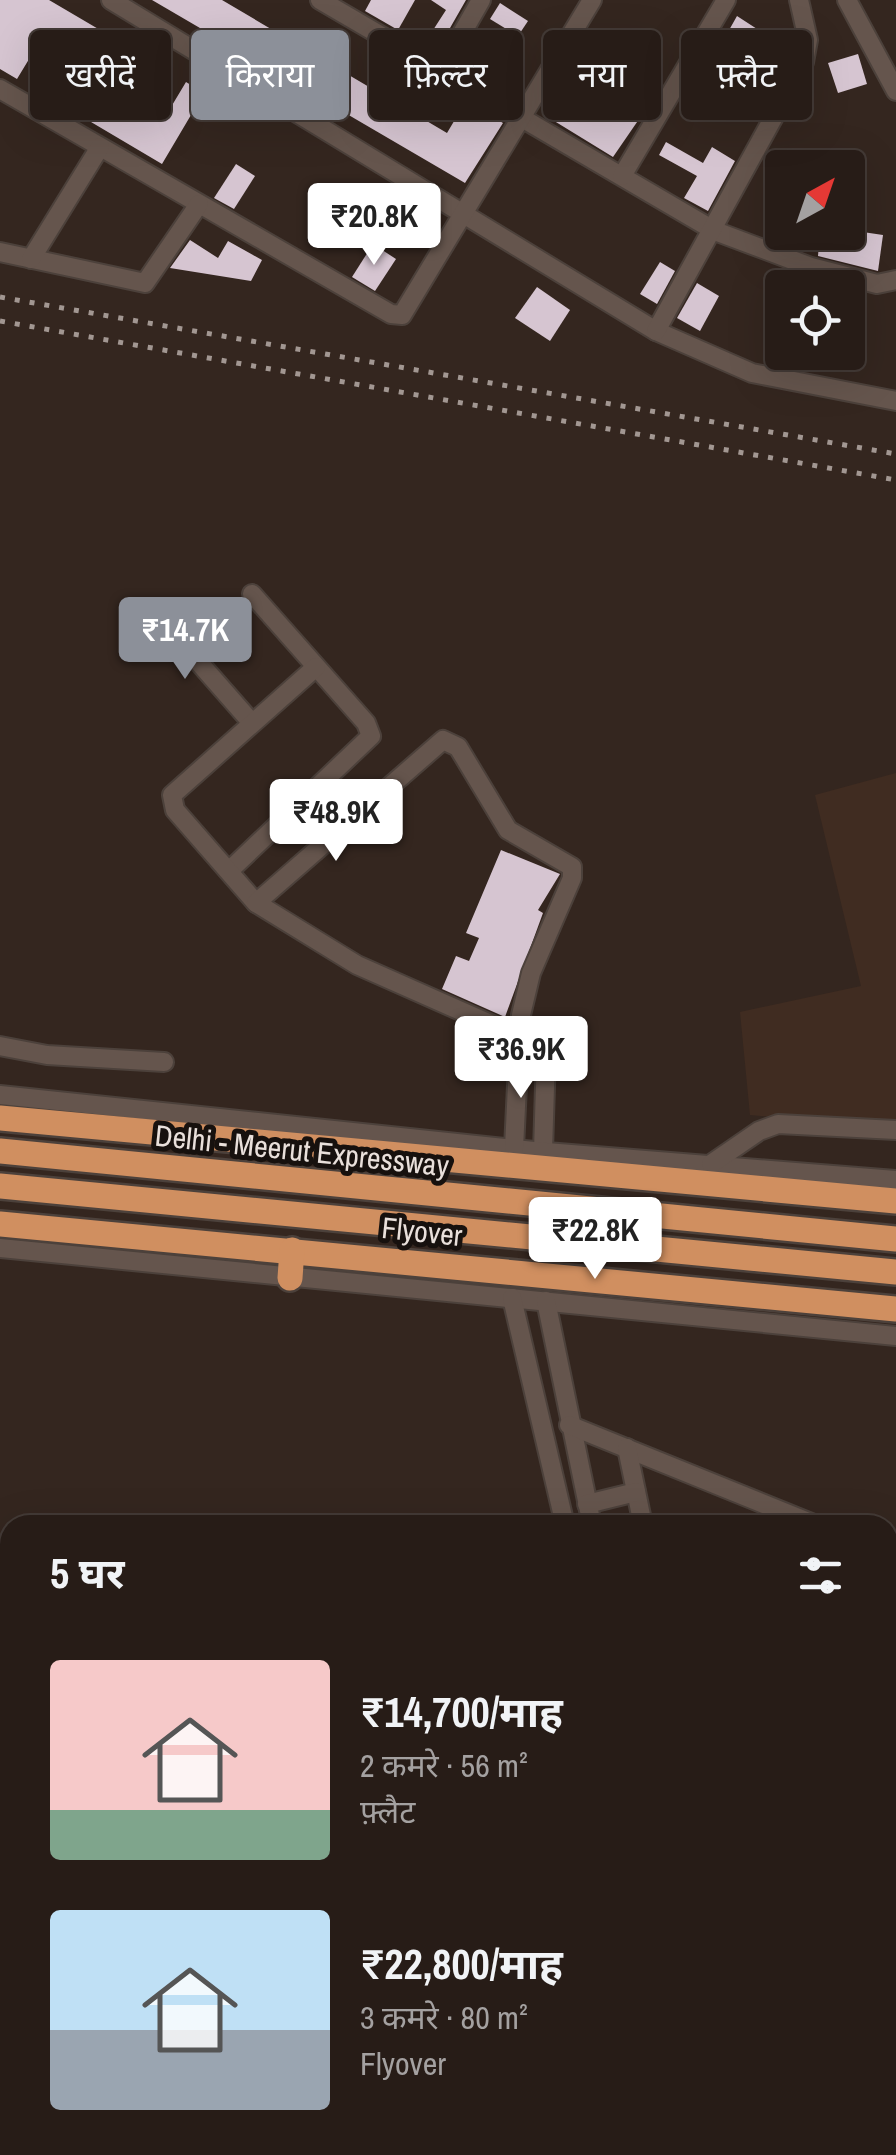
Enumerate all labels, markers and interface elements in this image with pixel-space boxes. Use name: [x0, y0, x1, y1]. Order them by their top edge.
chip: खरीदें: [30, 30, 171, 120]
chip: किराया: [191, 30, 349, 120]
chip: फ़िल्टर: [369, 30, 523, 120]
chip: नया: [543, 30, 661, 120]
chip: फ़्लैट: [681, 30, 812, 120]
north arrow: [765, 150, 865, 250]
map controls: [765, 150, 865, 370]
pin: ₹20.8K: [293, 183, 455, 268]
text: ₹20.8K: [330, 194, 418, 237]
button: locate: [765, 270, 865, 370]
pin: ₹14.7K: [104, 597, 266, 682]
text: ₹14.7K: [141, 608, 229, 651]
pin: ₹48.9K: [255, 779, 417, 864]
text: ₹48.9K: [292, 790, 380, 833]
pin: ₹36.9K: [440, 1016, 602, 1101]
text: ₹36.9K: [477, 1027, 565, 1070]
street label: Delhi - Meerut Expressway: [153, 1115, 452, 1185]
pin: ₹22.8K: [514, 1197, 676, 1282]
street label: Flyover: [380, 1207, 465, 1255]
text: ₹22.8K: [551, 1208, 639, 1251]
text: 5 घर: [50, 1545, 124, 1601]
icon: filters: [793, 1548, 848, 1603]
text: ₹14,700/माह: [360, 1684, 563, 1740]
icon: home: [130, 1700, 250, 1820]
text: 2 कमरे · 56 m²: [360, 1744, 528, 1787]
text: फ़्लैट: [360, 1790, 415, 1833]
text: ₹22,800/माह: [360, 1936, 563, 1992]
icon: home: [130, 1950, 250, 2070]
text: 3 कमरे · 80 m²: [360, 1996, 528, 2039]
text: Flyover: [360, 2042, 446, 2085]

